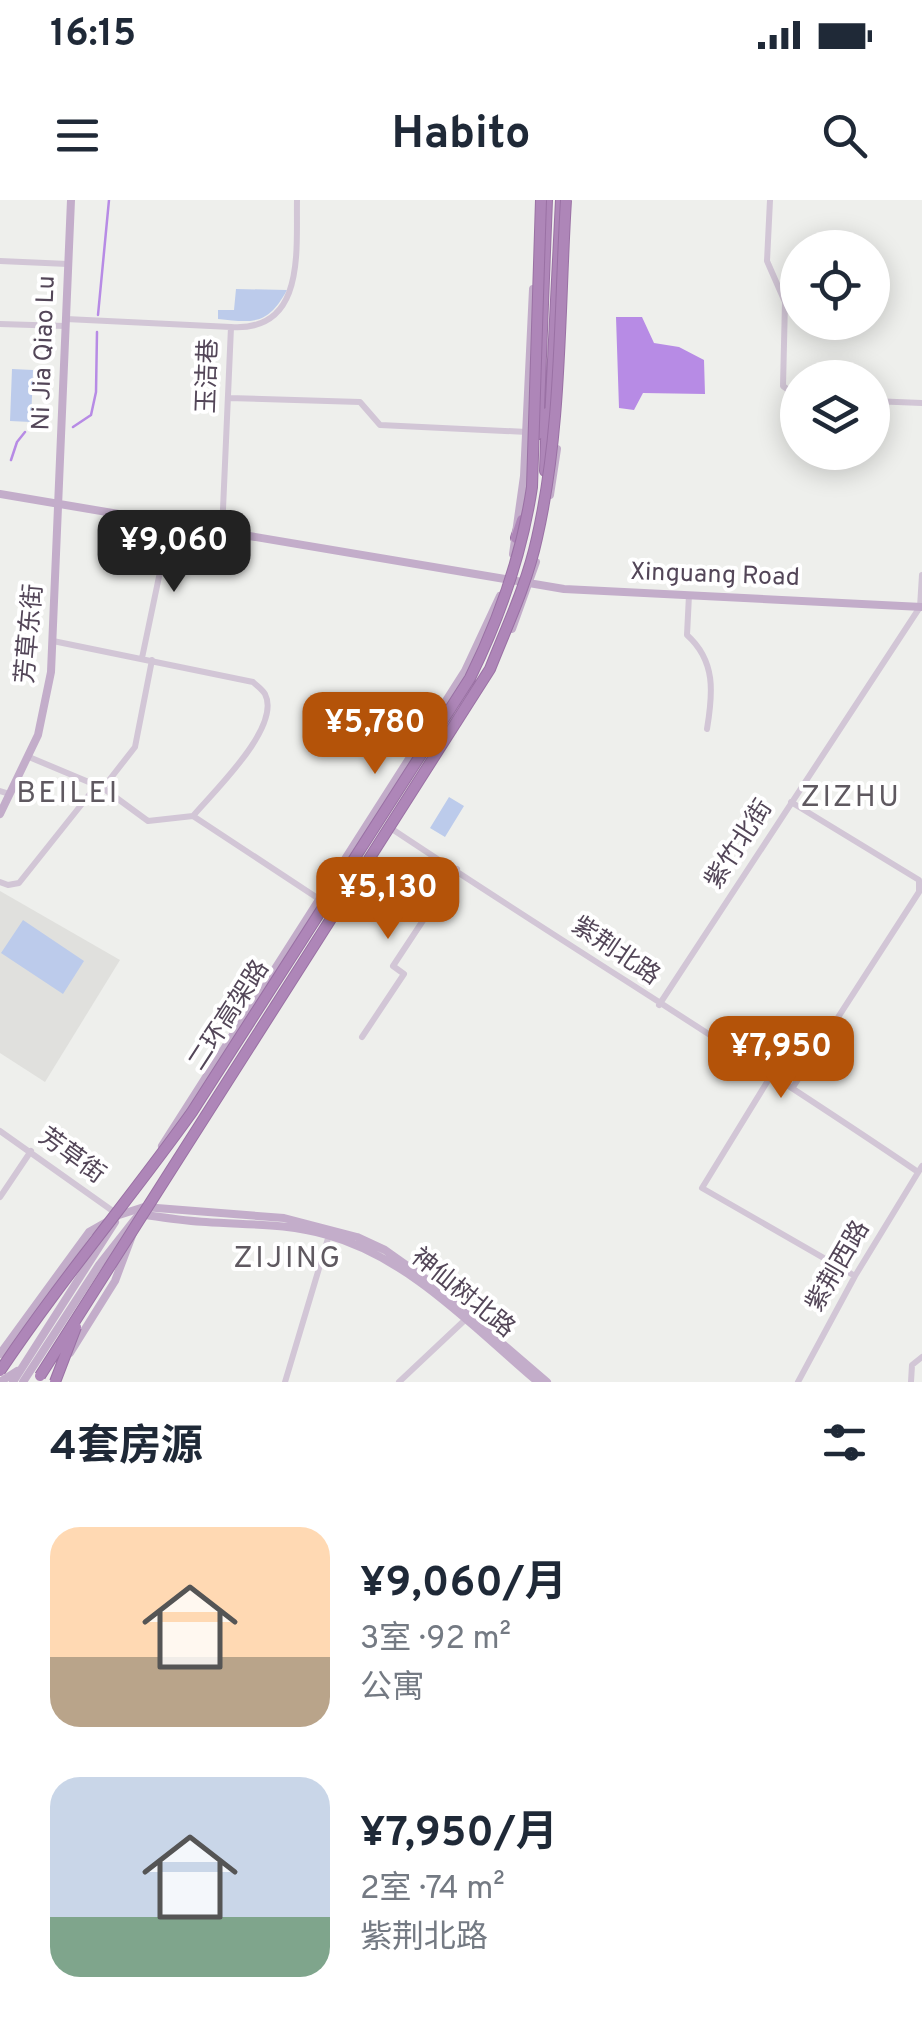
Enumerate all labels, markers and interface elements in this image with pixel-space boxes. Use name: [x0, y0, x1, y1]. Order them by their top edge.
text: 16:15: [50, 11, 136, 60]
text: Habito: [391, 107, 531, 164]
icon: menu: [50, 108, 105, 163]
icon: search: [817, 108, 872, 163]
map controls: [780, 230, 890, 470]
button: locate: [780, 230, 890, 340]
street label: Ni Jia Qiao Lu: [26, 275, 64, 431]
street label: 玉洁巷: [192, 338, 226, 414]
button: layers: [780, 360, 890, 470]
pin: ¥9,060: [93, 510, 255, 595]
text: ¥9,060: [120, 522, 228, 562]
street label: Xinguang Road: [630, 557, 800, 595]
street label: 芳草东街: [11, 583, 51, 685]
pin: ¥5,780: [294, 692, 456, 777]
text: ¥5,780: [324, 704, 426, 744]
district label: BEILEI: [16, 776, 120, 813]
district label: ZIZHU: [801, 780, 901, 817]
street label: 紫竹北街: [699, 794, 781, 896]
pin: ¥5,130: [307, 857, 469, 942]
text: ¥5,130: [338, 869, 438, 909]
street label: 紫荆北路: [565, 911, 665, 993]
street label: 二环高架路: [183, 955, 277, 1077]
pin: ¥7,950: [700, 1016, 862, 1101]
text: ¥7,950: [730, 1028, 832, 1068]
street label: 芳草街: [31, 1122, 111, 1192]
street label: 紫荆西路: [800, 1216, 878, 1318]
district label: ZIJING: [233, 1241, 343, 1278]
street label: 神仙树北路: [403, 1242, 521, 1346]
icon: filters: [817, 1415, 872, 1470]
text: 4套房源: [50, 1422, 203, 1475]
text: ¥9,060/月: [360, 1558, 567, 1611]
icon: home: [130, 1567, 250, 1687]
text: 3室 · 92 m²: [360, 1620, 511, 1660]
text: 公寓: [360, 1669, 424, 1709]
text: ¥7,950/月: [360, 1808, 558, 1861]
icon: home: [130, 1817, 250, 1937]
text: 2室 · 74 m²: [360, 1870, 505, 1910]
text: 紫荆北路: [360, 1919, 488, 1959]

